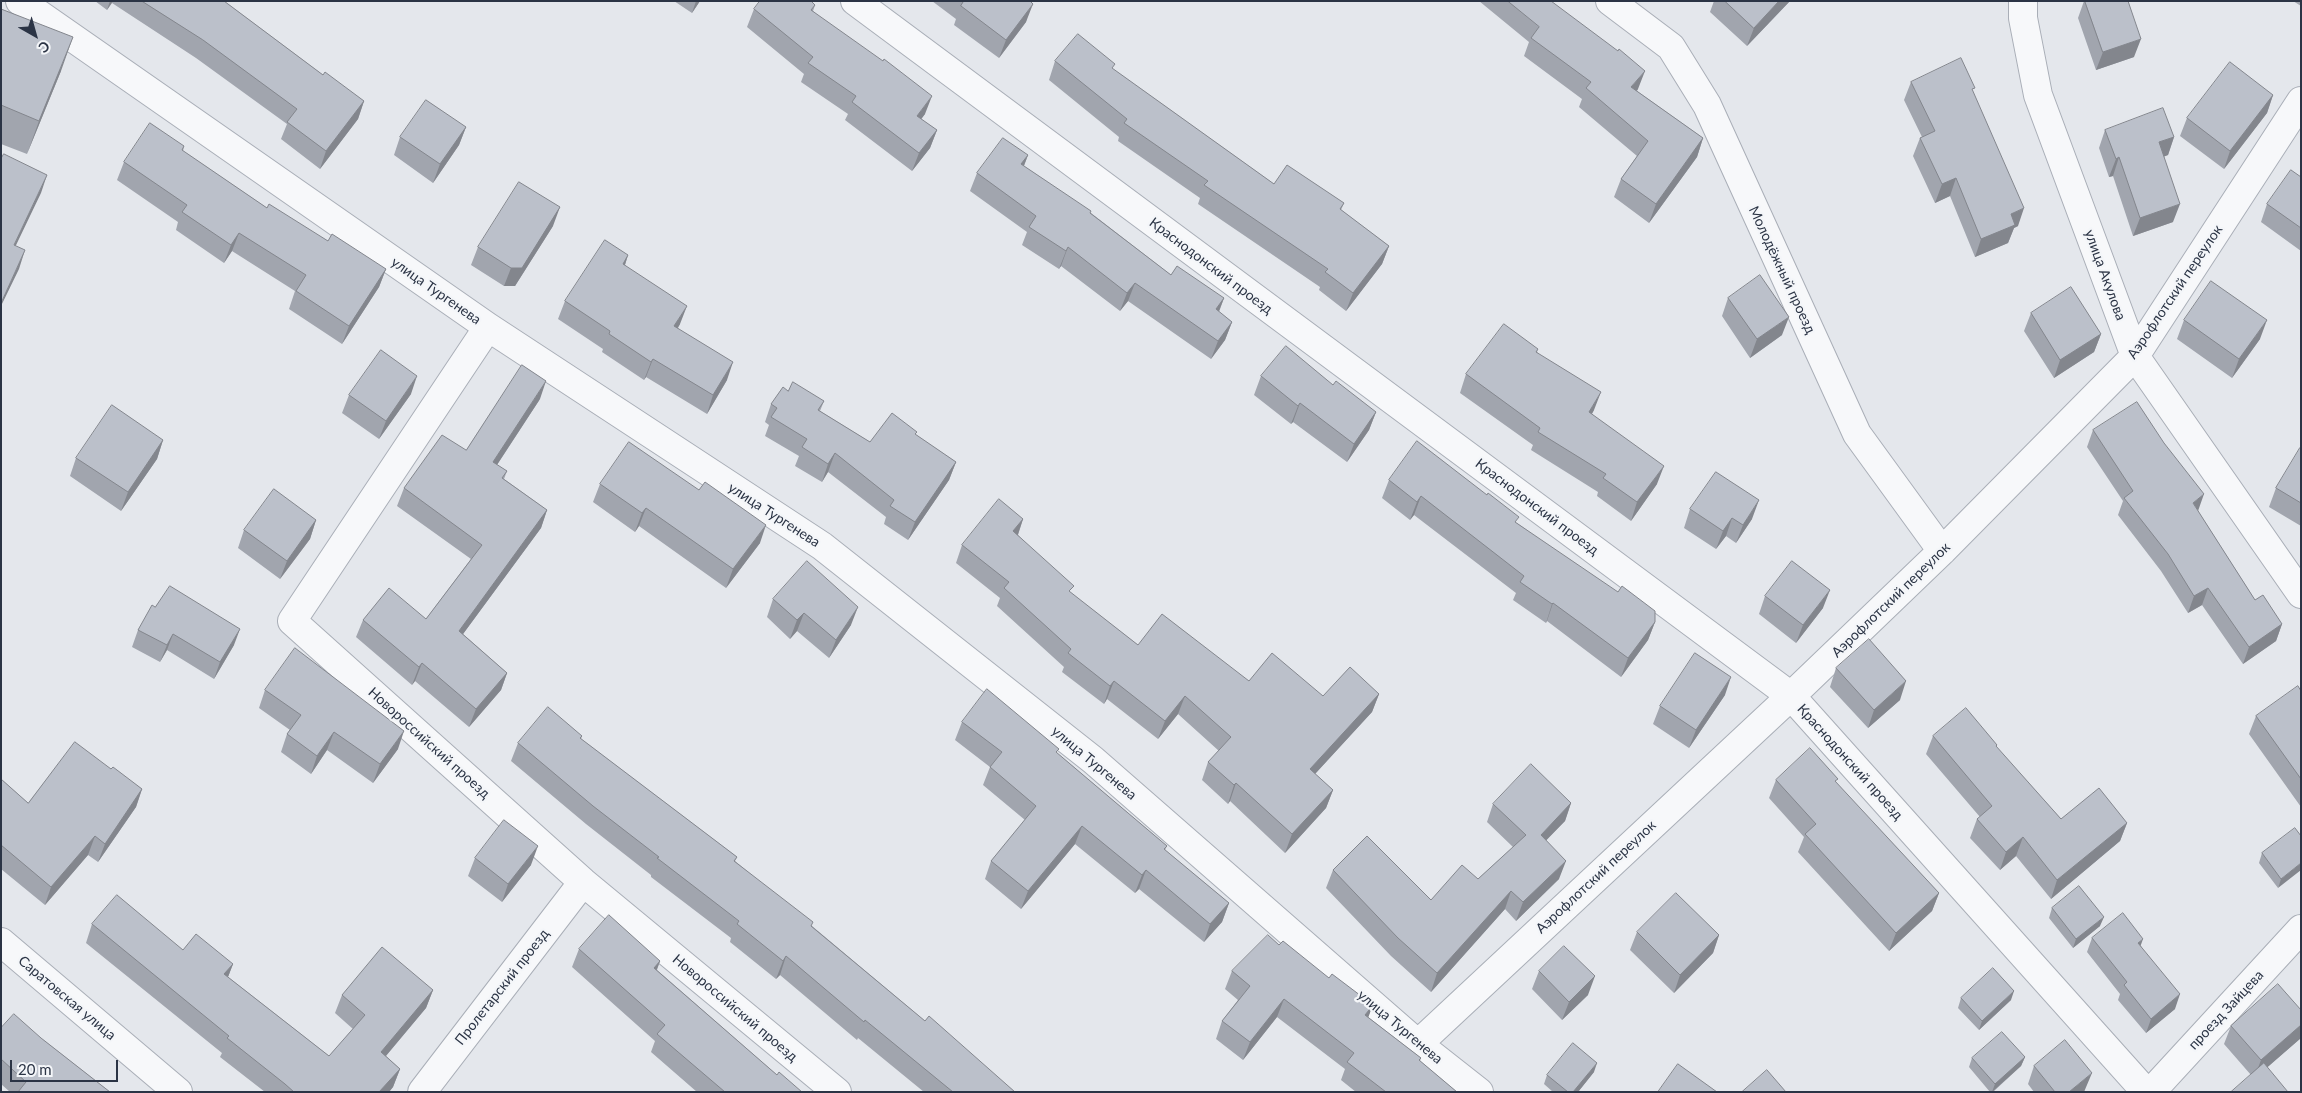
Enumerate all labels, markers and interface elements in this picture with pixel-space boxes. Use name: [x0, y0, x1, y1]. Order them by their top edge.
north arrow: [10, 10, 60, 60]
text: С: [36, 38, 53, 57]
street label: Молодёжный проезд: [1745, 204, 1819, 336]
street label: Краснодонский проезд: [1146, 214, 1276, 318]
street label: Аэрофлотский переулок: [2124, 222, 2226, 362]
street label: улица Акулова: [2081, 227, 2129, 323]
street label: улица Тургенева: [388, 254, 484, 328]
street label: Краснодонский проезд: [1472, 455, 1602, 559]
street label: улица Тургенева: [725, 479, 823, 551]
street label: Аэрофлотский переулок: [1828, 539, 1954, 661]
street label: Новороссийский проезд: [365, 684, 493, 802]
street label: Краснодонский проезд: [1793, 701, 1907, 823]
street label: улица Тургенева: [1048, 723, 1140, 803]
street label: Аэрофлотский переулок: [1532, 817, 1660, 937]
street label: Пролетарский проезд: [451, 926, 553, 1048]
street label: Новороссийский проезд: [669, 951, 801, 1065]
street label: Саратовская улица: [15, 952, 119, 1044]
street label: проезд Зайцева: [2185, 967, 2267, 1053]
street label: улица Тургенева: [1354, 987, 1446, 1067]
scale bar: [12, 1050, 120, 1082]
text: 20 m: [18, 1060, 52, 1078]

